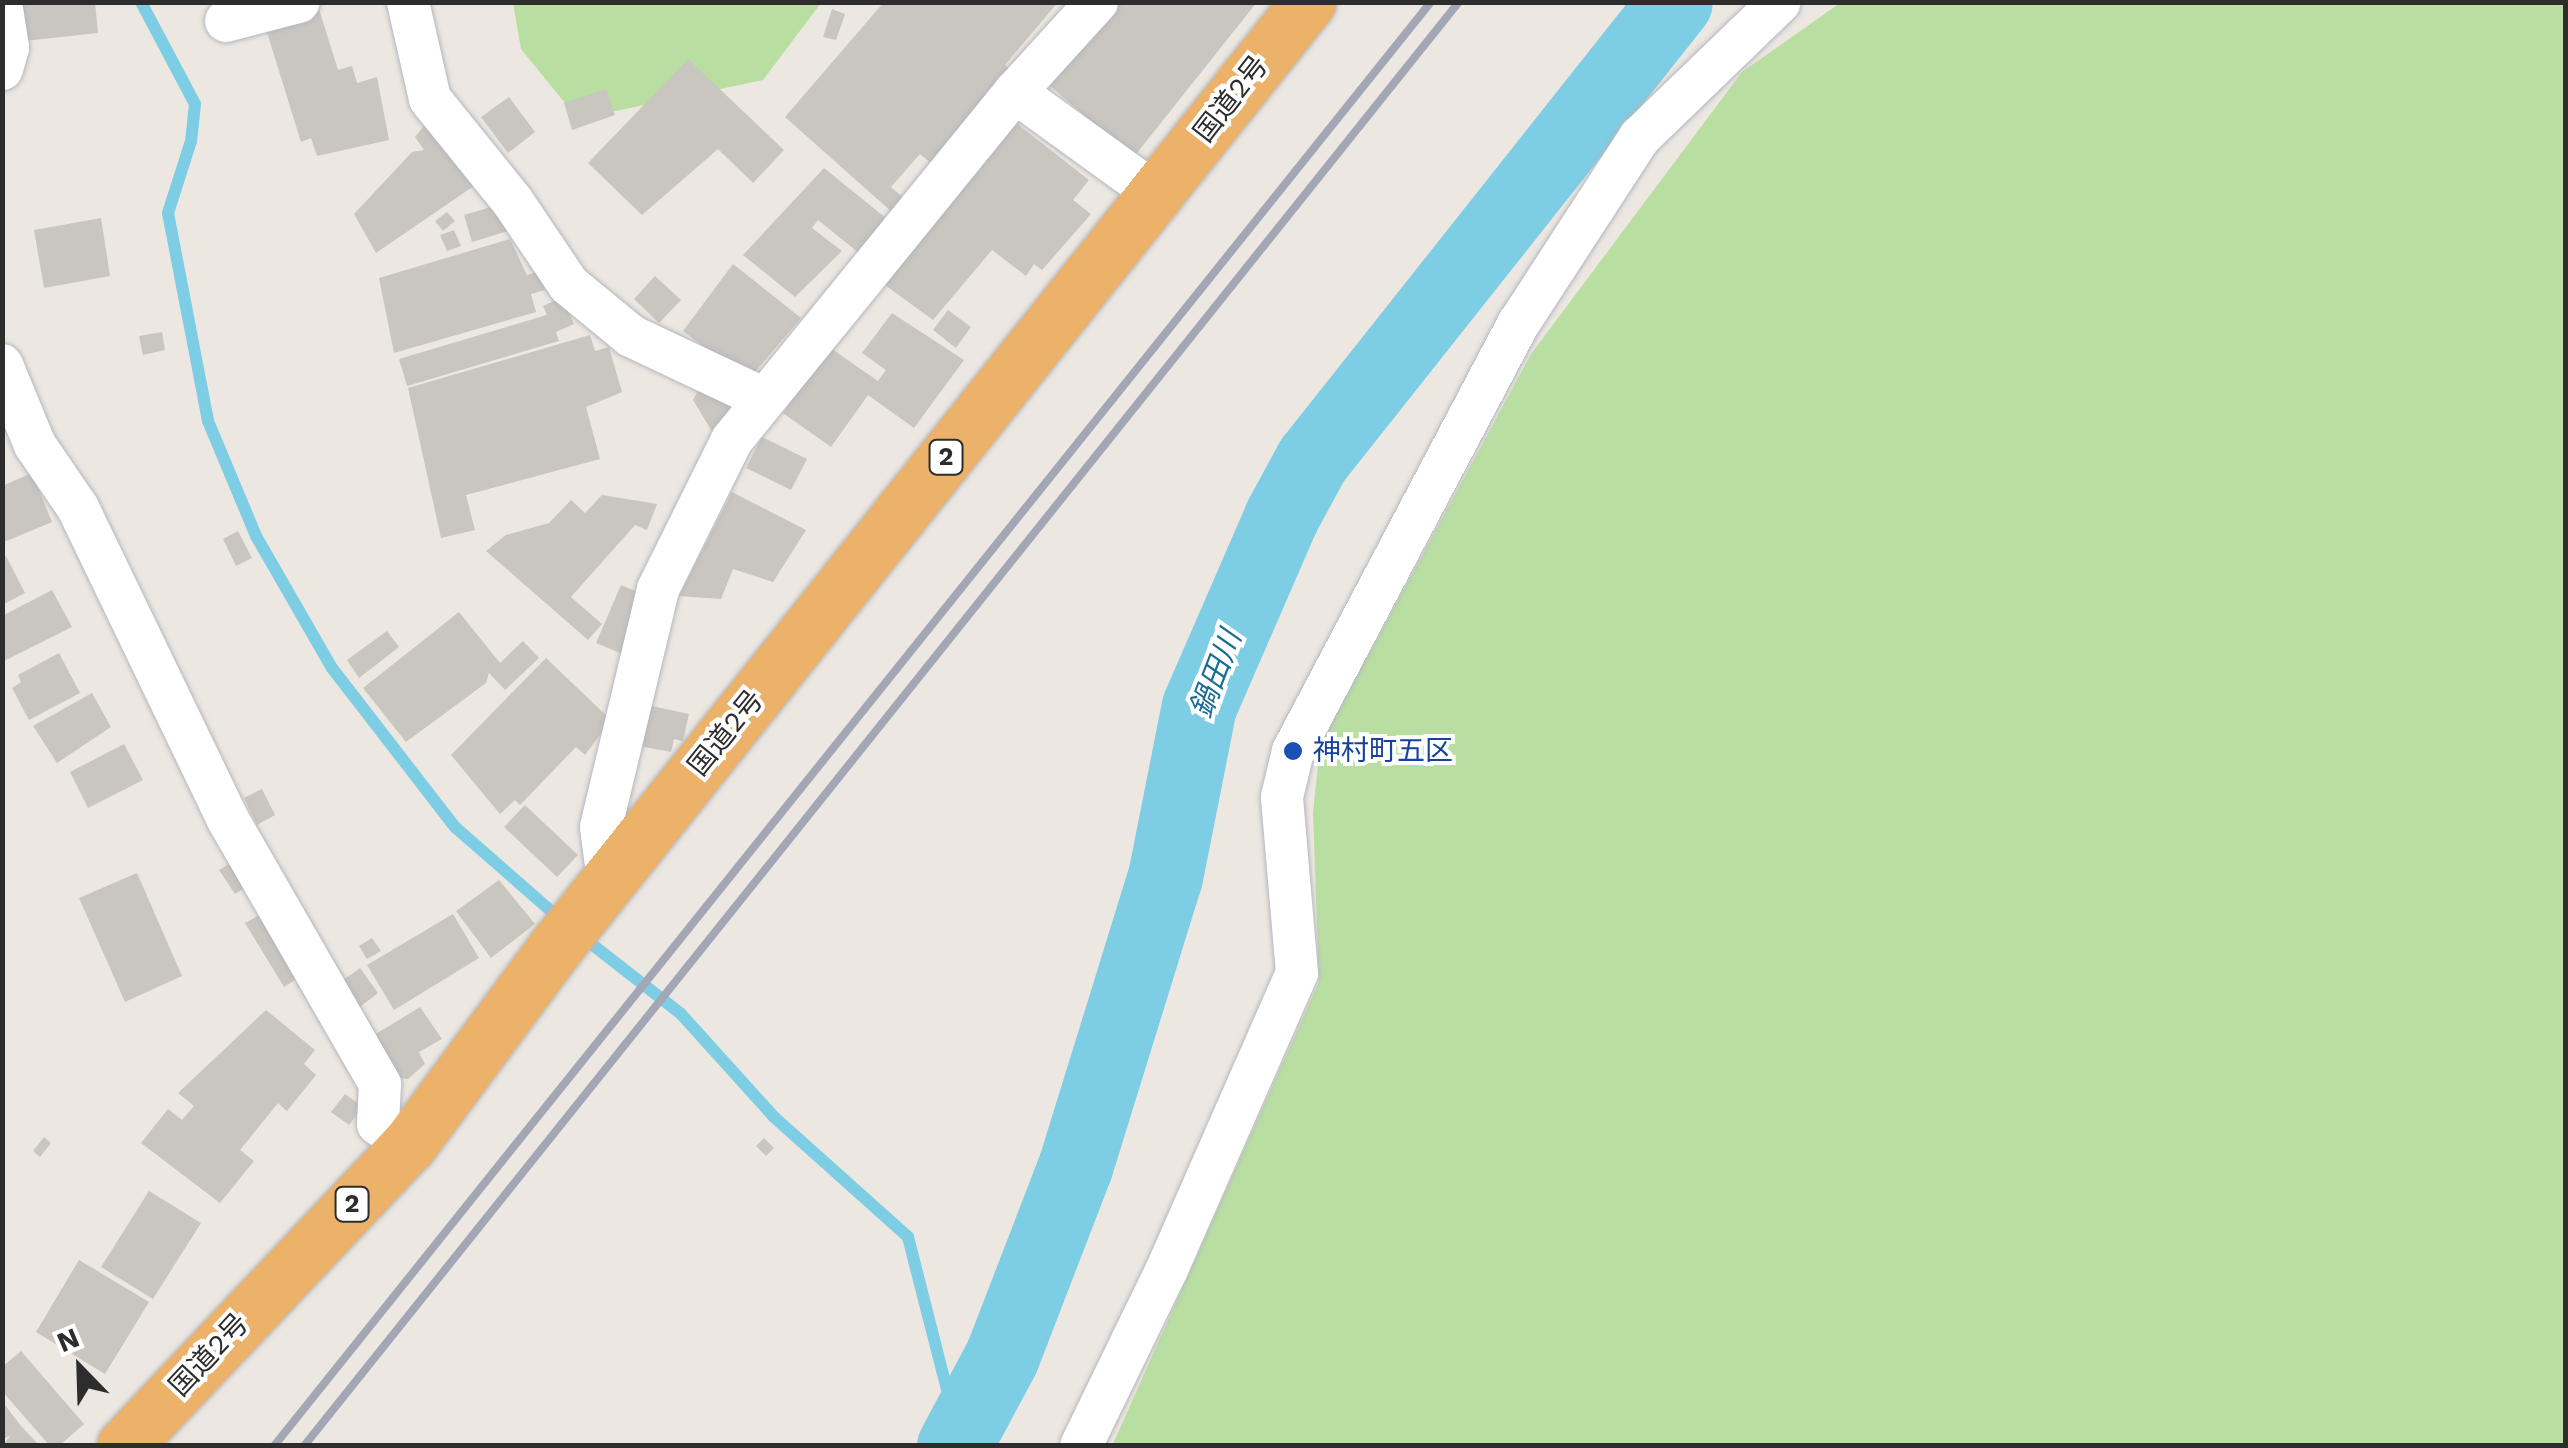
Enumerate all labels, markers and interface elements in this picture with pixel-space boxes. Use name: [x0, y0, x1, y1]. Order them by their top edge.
street label: 国道2号: [1187, 49, 1275, 149]
road number: 2: [928, 437, 964, 477]
water label: 鍋田川: [1183, 626, 1249, 722]
street label: 国道2号: [681, 683, 771, 783]
place label: 神村町五区: [1313, 734, 1453, 768]
marker: 神村町五区: [1282, 740, 1304, 762]
road number: 2: [334, 1184, 370, 1224]
street label: 国道2号: [163, 1307, 255, 1403]
north arrow: [30, 1318, 130, 1418]
text: N: [52, 1321, 84, 1359]

